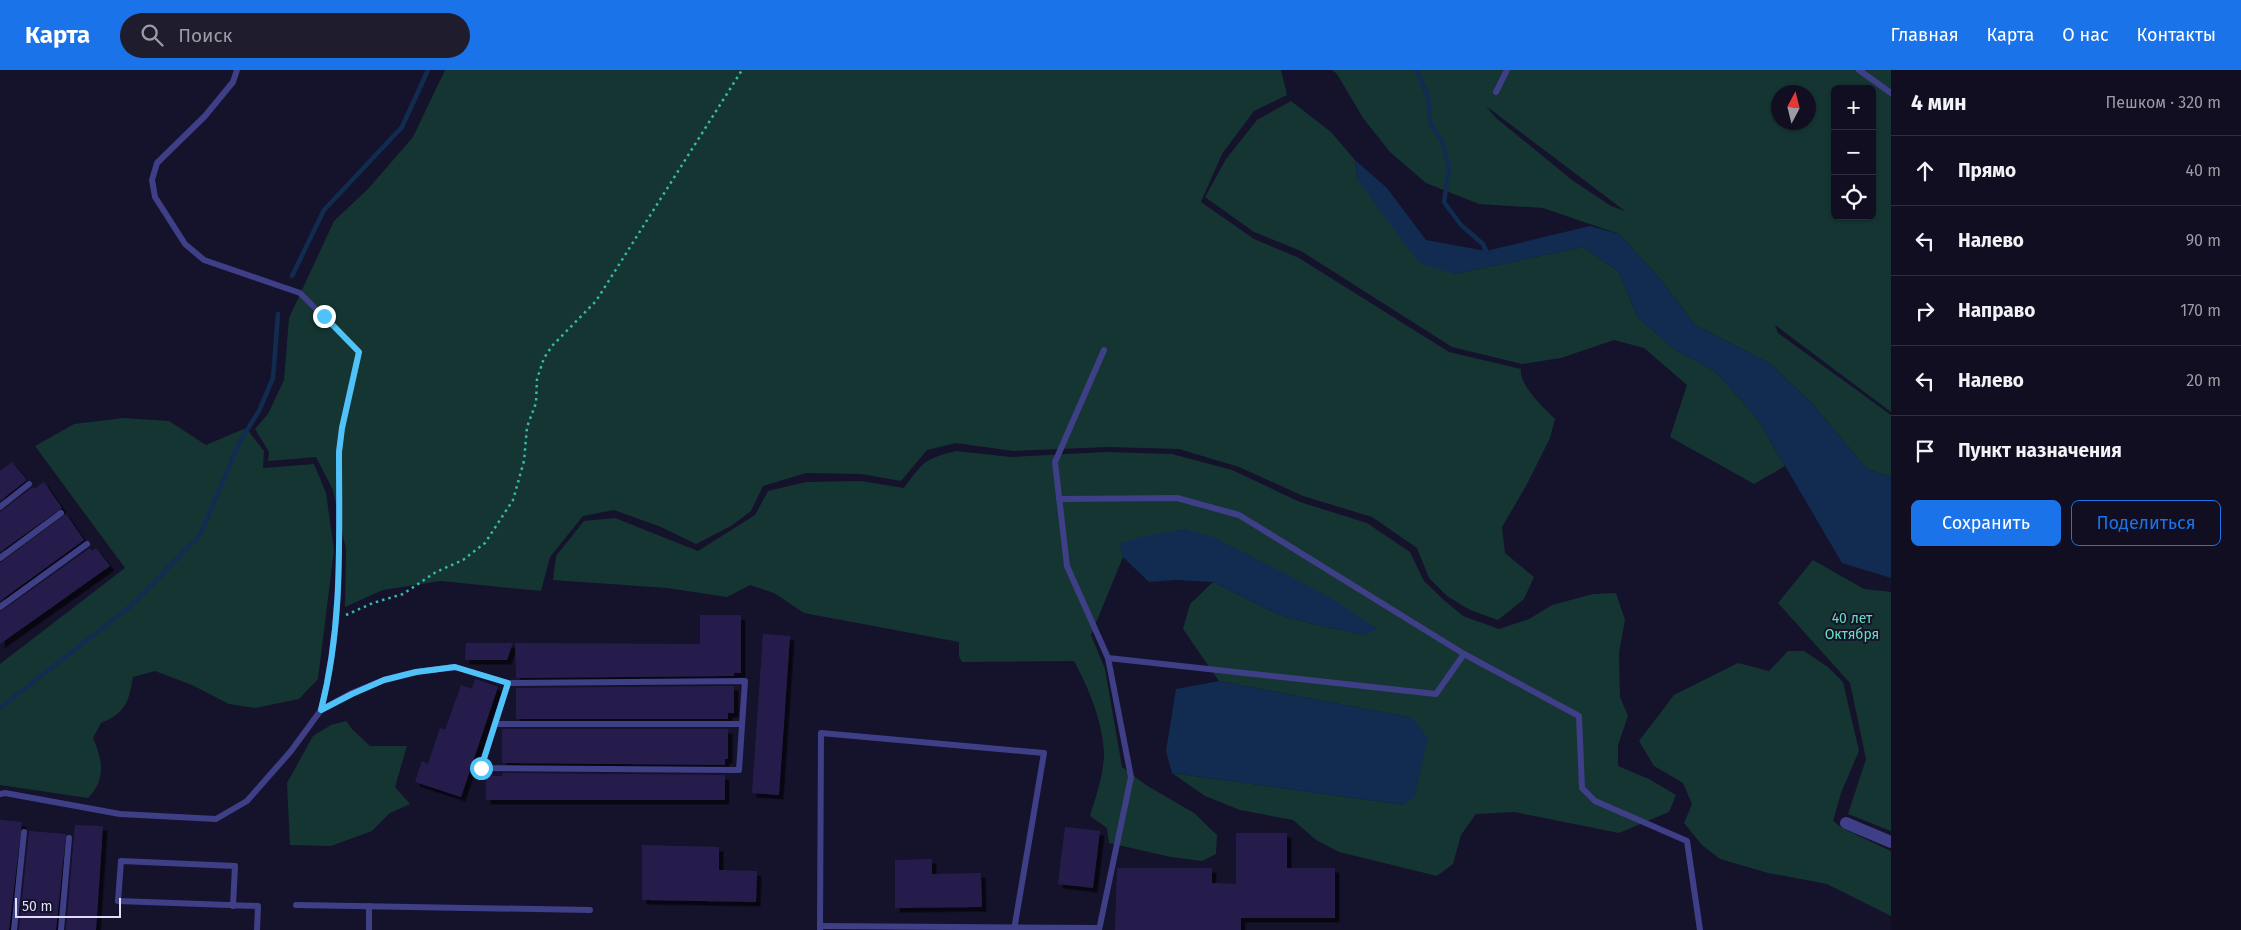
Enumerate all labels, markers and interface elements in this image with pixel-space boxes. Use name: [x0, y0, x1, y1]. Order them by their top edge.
search box: [120, 13, 470, 58]
text: Карта: [25, 21, 90, 49]
icon: search: [138, 21, 166, 49]
text: Поиск: [178, 24, 232, 47]
text: Главная: [1891, 24, 1959, 46]
text: Карта: [1987, 24, 2034, 46]
text: О нас: [2062, 24, 2109, 46]
text: Контакты: [2137, 24, 2216, 46]
north arrow: [1771, 85, 1816, 130]
map controls: [1831, 85, 1876, 220]
button: +: [1831, 85, 1876, 130]
text: 4 мин: [1911, 90, 1967, 116]
text: Пешком · 320 m: [2106, 93, 2221, 112]
button: −: [1831, 130, 1876, 175]
icon: ahead: [1911, 157, 1939, 185]
text: Прямо: [1958, 159, 2016, 182]
text: 40 m: [2186, 161, 2221, 180]
button: locate: [1831, 175, 1876, 220]
icon: left: [1911, 227, 1939, 255]
text: Налево: [1958, 229, 2024, 252]
text: 90 m: [2186, 231, 2221, 250]
icon: right: [1911, 297, 1939, 325]
text: Направо: [1958, 299, 2035, 322]
text: 170 m: [2180, 301, 2221, 320]
route end: [313, 305, 336, 328]
icon: left: [1911, 367, 1939, 395]
text: Налево: [1958, 369, 2024, 392]
text: 20 m: [2186, 371, 2221, 390]
icon: arrive: [1911, 437, 1939, 465]
text: Пункт назначения: [1958, 439, 2122, 462]
button: Сохранить: [1911, 500, 2061, 546]
button: Поделиться: [2071, 500, 2221, 546]
park label: 40 лет Октября: [1825, 610, 1879, 643]
route start: [470, 757, 493, 780]
scale bar: [15, 895, 121, 918]
text: 50 m: [22, 898, 53, 915]

